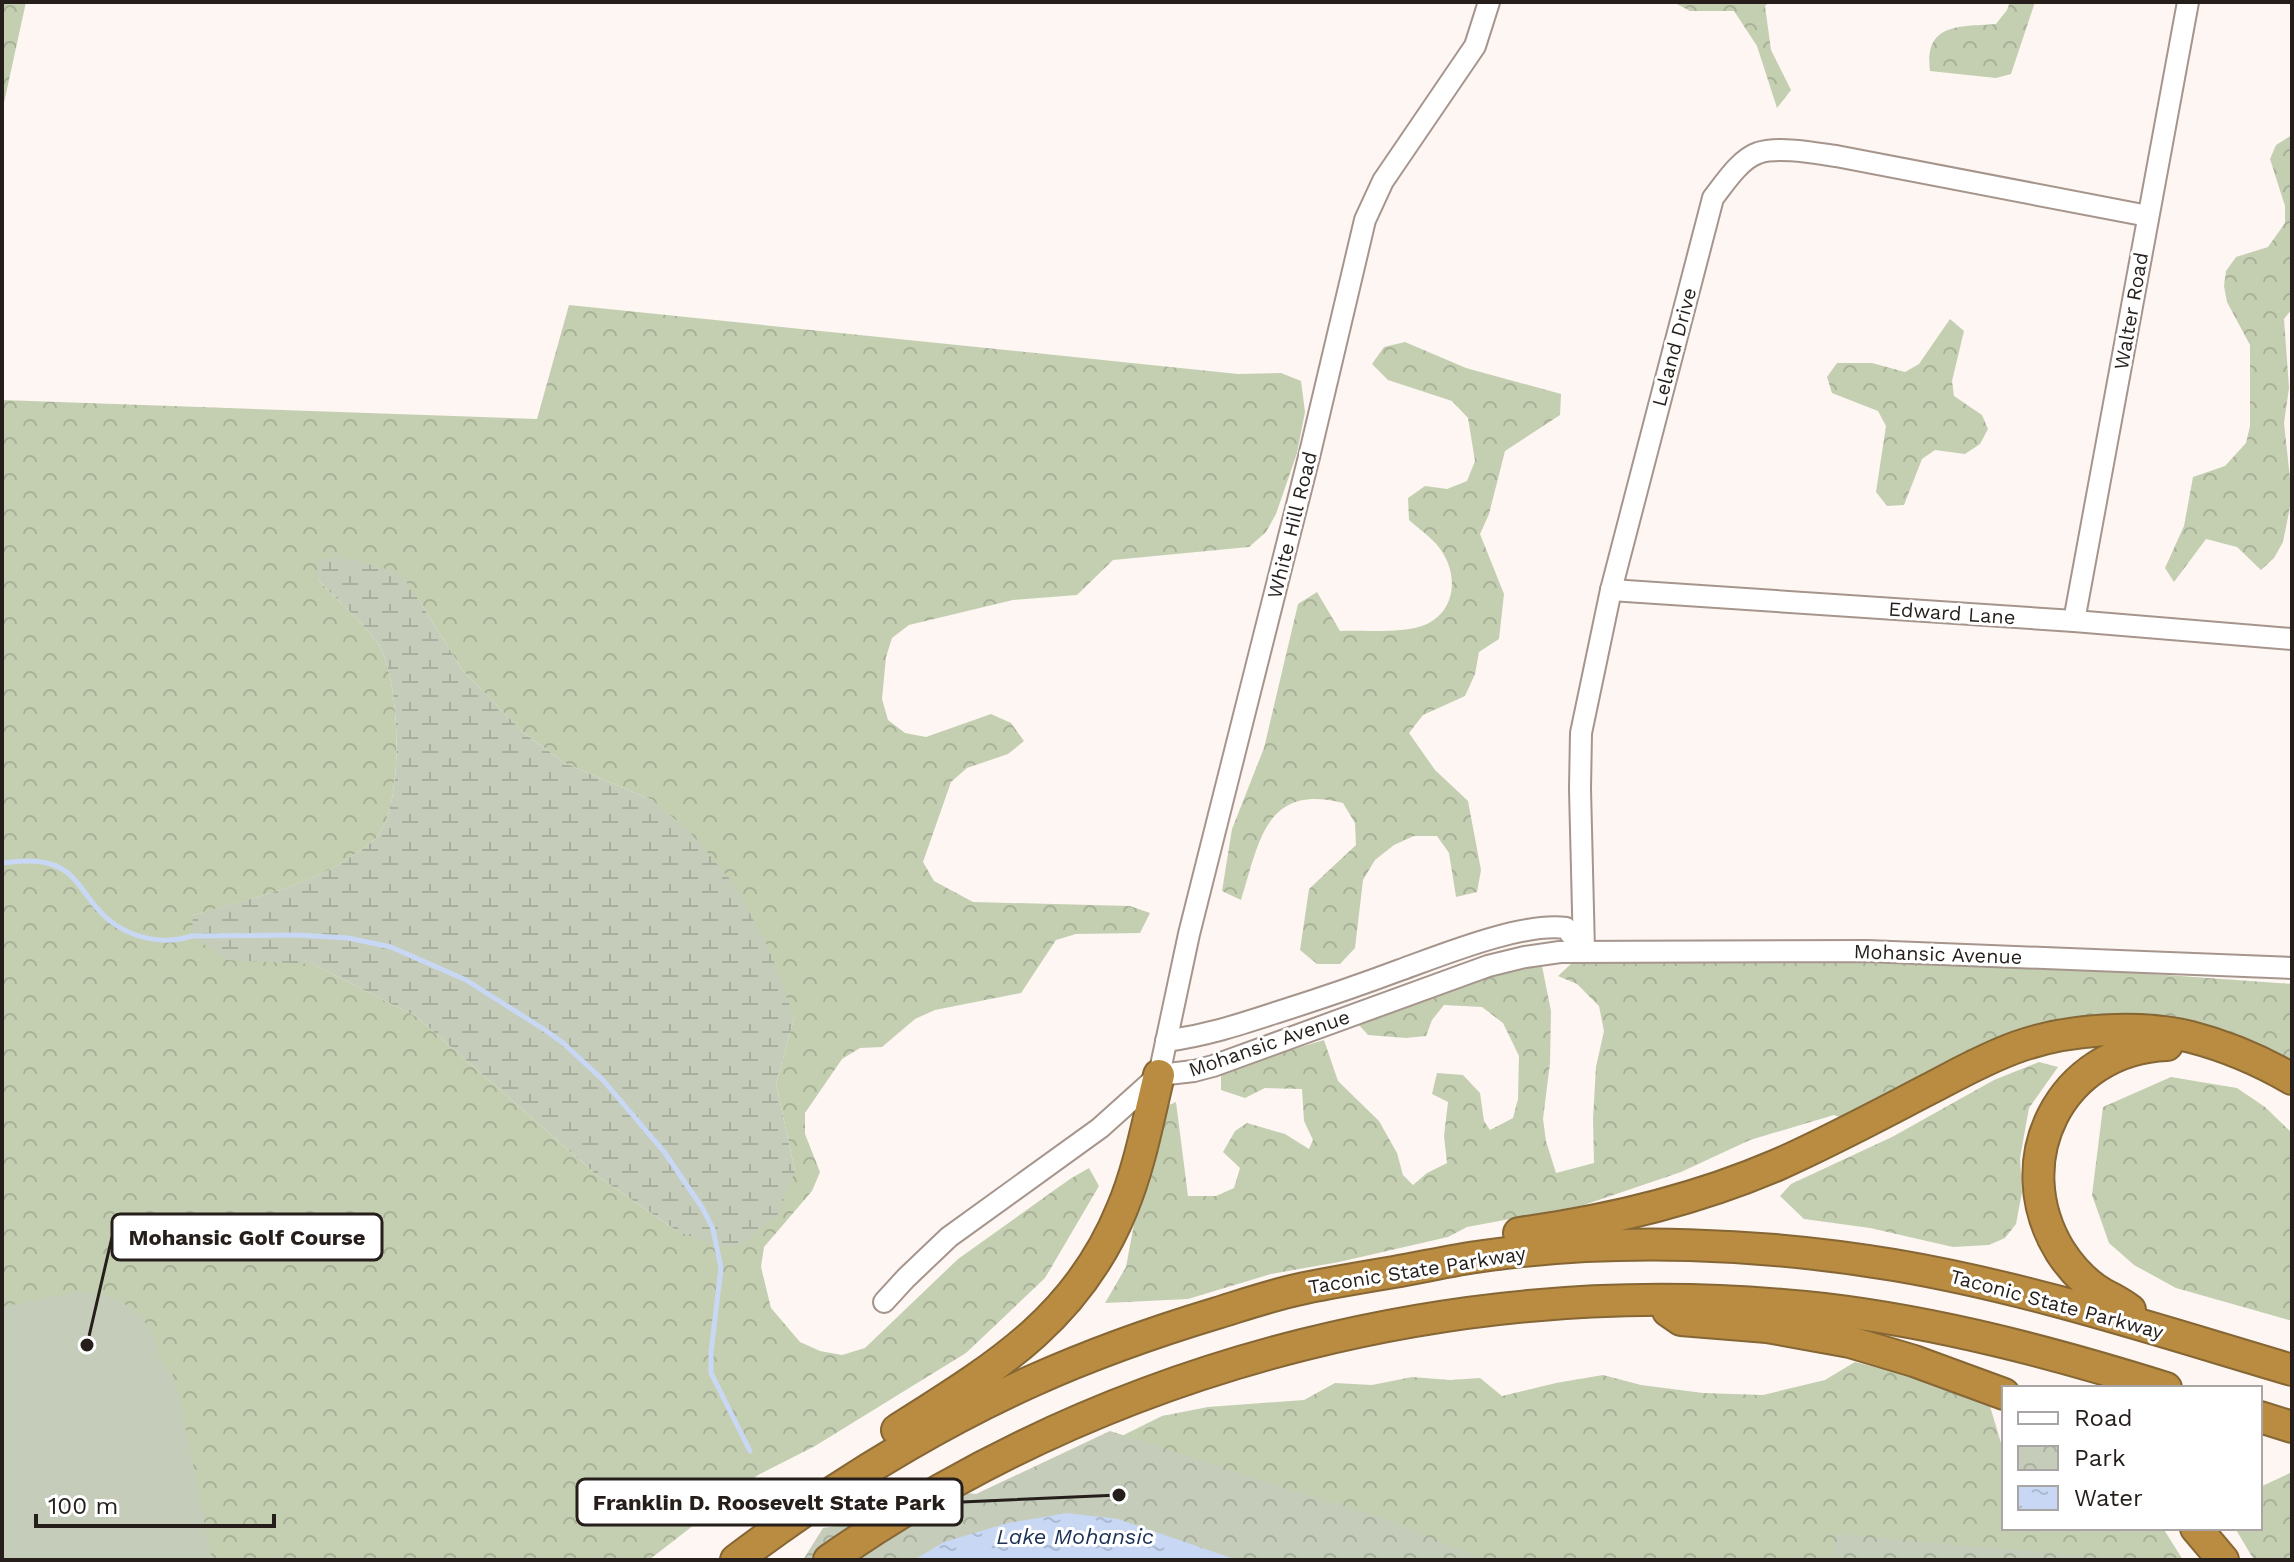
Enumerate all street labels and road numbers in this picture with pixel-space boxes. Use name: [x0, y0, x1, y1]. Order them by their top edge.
street label: Walter Road: [2109, 250, 2153, 372]
street label: Leland Drive: [1647, 285, 1701, 409]
street label: White Hill Road: [1262, 449, 1322, 601]
street label: Edward Lane: [1888, 597, 2016, 629]
street label: Mohansic Avenue: [1853, 939, 2023, 969]
street label: Mohansic Avenue: [1185, 1004, 1353, 1082]
street label: Taconic State Parkway: [1307, 1241, 1528, 1299]
street label: Taconic State Parkway: [1948, 1264, 2167, 1344]

